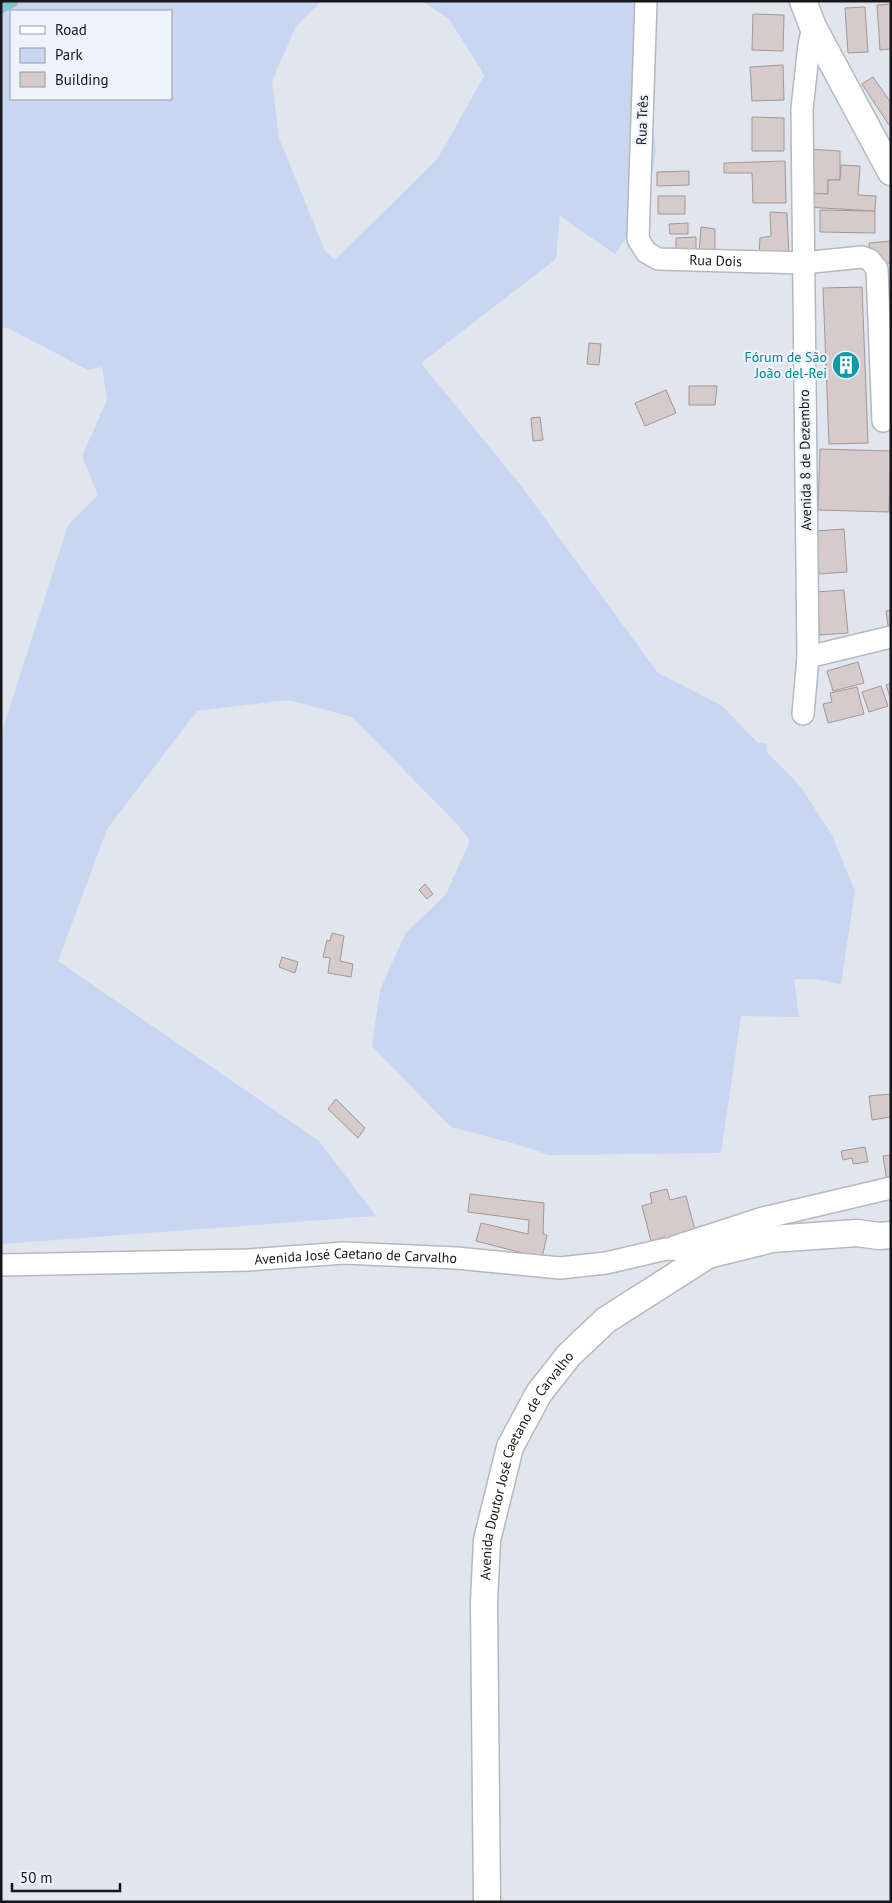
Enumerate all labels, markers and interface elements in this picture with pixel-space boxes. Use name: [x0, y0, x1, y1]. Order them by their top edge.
legend: [10, 10, 172, 100]
text: Road: [55, 20, 87, 39]
text: Park: [55, 45, 83, 64]
text: Building: [55, 70, 109, 89]
street label: Rua Três: [632, 95, 652, 145]
street label: Rua Dois: [689, 251, 742, 270]
place label: Fórum de São João del-Rei: [745, 348, 827, 382]
building icon: Fórum de São João del-Rei: [831, 350, 861, 380]
street label: Avenida 8 de Dezembro: [795, 389, 815, 531]
street label: Avenida José Caetano de Carvalho: [254, 1244, 457, 1269]
street label: Avenida Doutor José Caetano de Carvalho: [476, 1348, 577, 1580]
scale bar: [12, 1860, 120, 1892]
text: 50 m: [20, 1868, 53, 1887]

